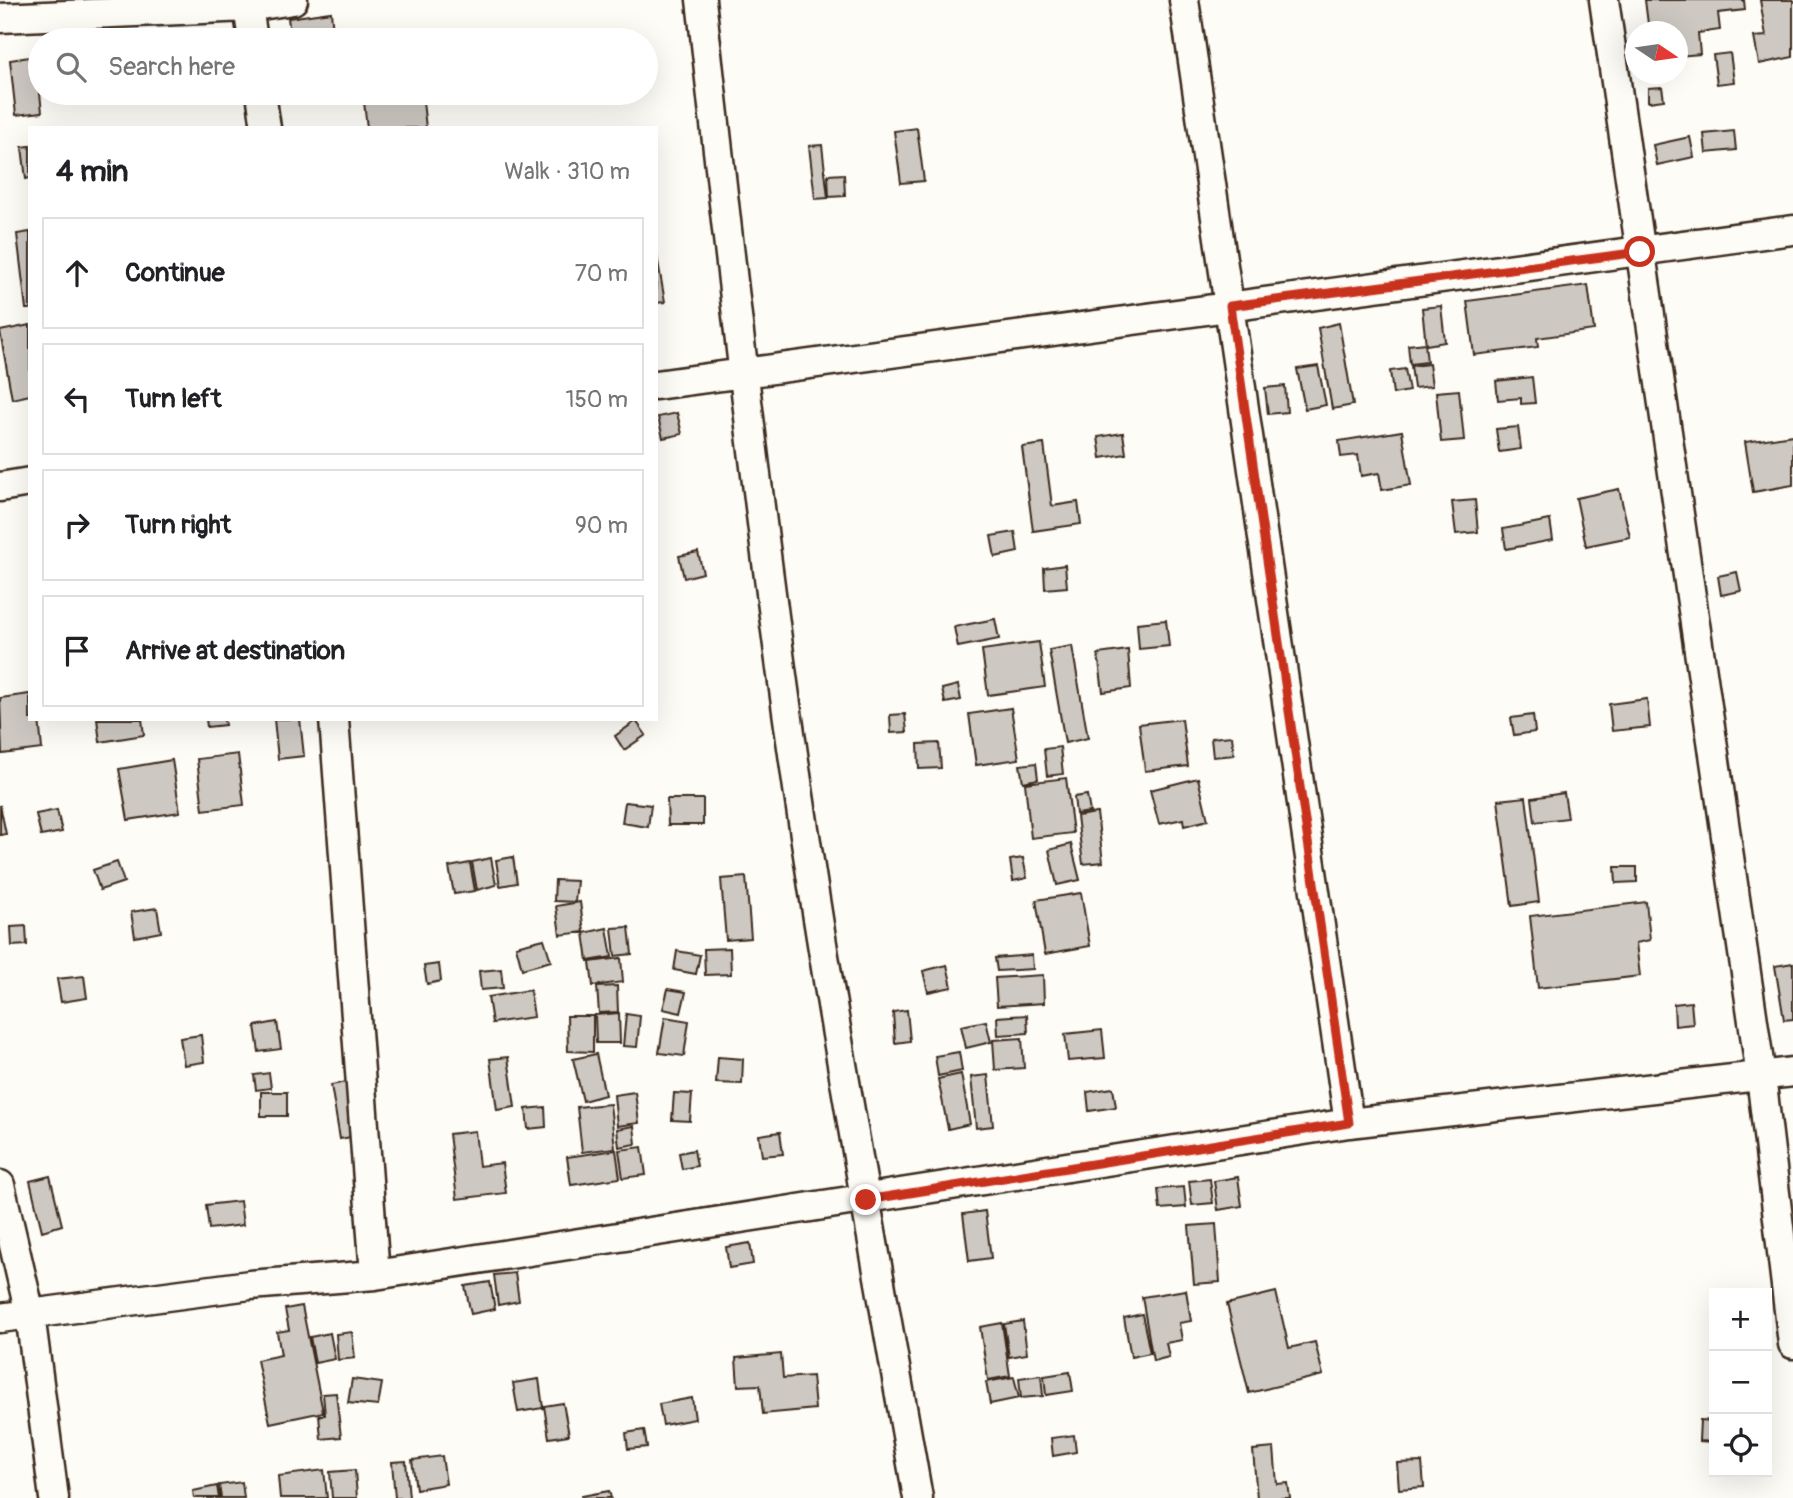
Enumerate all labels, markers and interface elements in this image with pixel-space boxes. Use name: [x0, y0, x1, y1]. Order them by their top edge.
north arrow: [1625, 21, 1688, 84]
search box: [28, 28, 658, 105]
icon: search: [52, 48, 90, 86]
text: Search here: [108, 51, 235, 83]
text: 4 min: [56, 153, 129, 190]
text: Walk · 310 m: [504, 157, 630, 186]
route start: [1624, 236, 1655, 267]
icon: ahead: [58, 254, 96, 292]
text: Continue: [125, 257, 225, 289]
text: 70 m: [575, 259, 628, 288]
icon: left: [58, 380, 96, 418]
text: Turn left: [125, 383, 221, 415]
text: 150 m: [565, 385, 628, 414]
icon: right: [58, 506, 96, 544]
text: Turn right: [125, 509, 231, 541]
text: 90 m: [575, 511, 628, 540]
icon: arrive: [58, 632, 96, 670]
text: Arrive at destination: [125, 635, 345, 667]
route end: [850, 1184, 881, 1215]
map controls: [1709, 1288, 1772, 1477]
button: +: [1709, 1288, 1772, 1351]
button: −: [1709, 1351, 1772, 1414]
button: locate: [1709, 1414, 1772, 1477]

